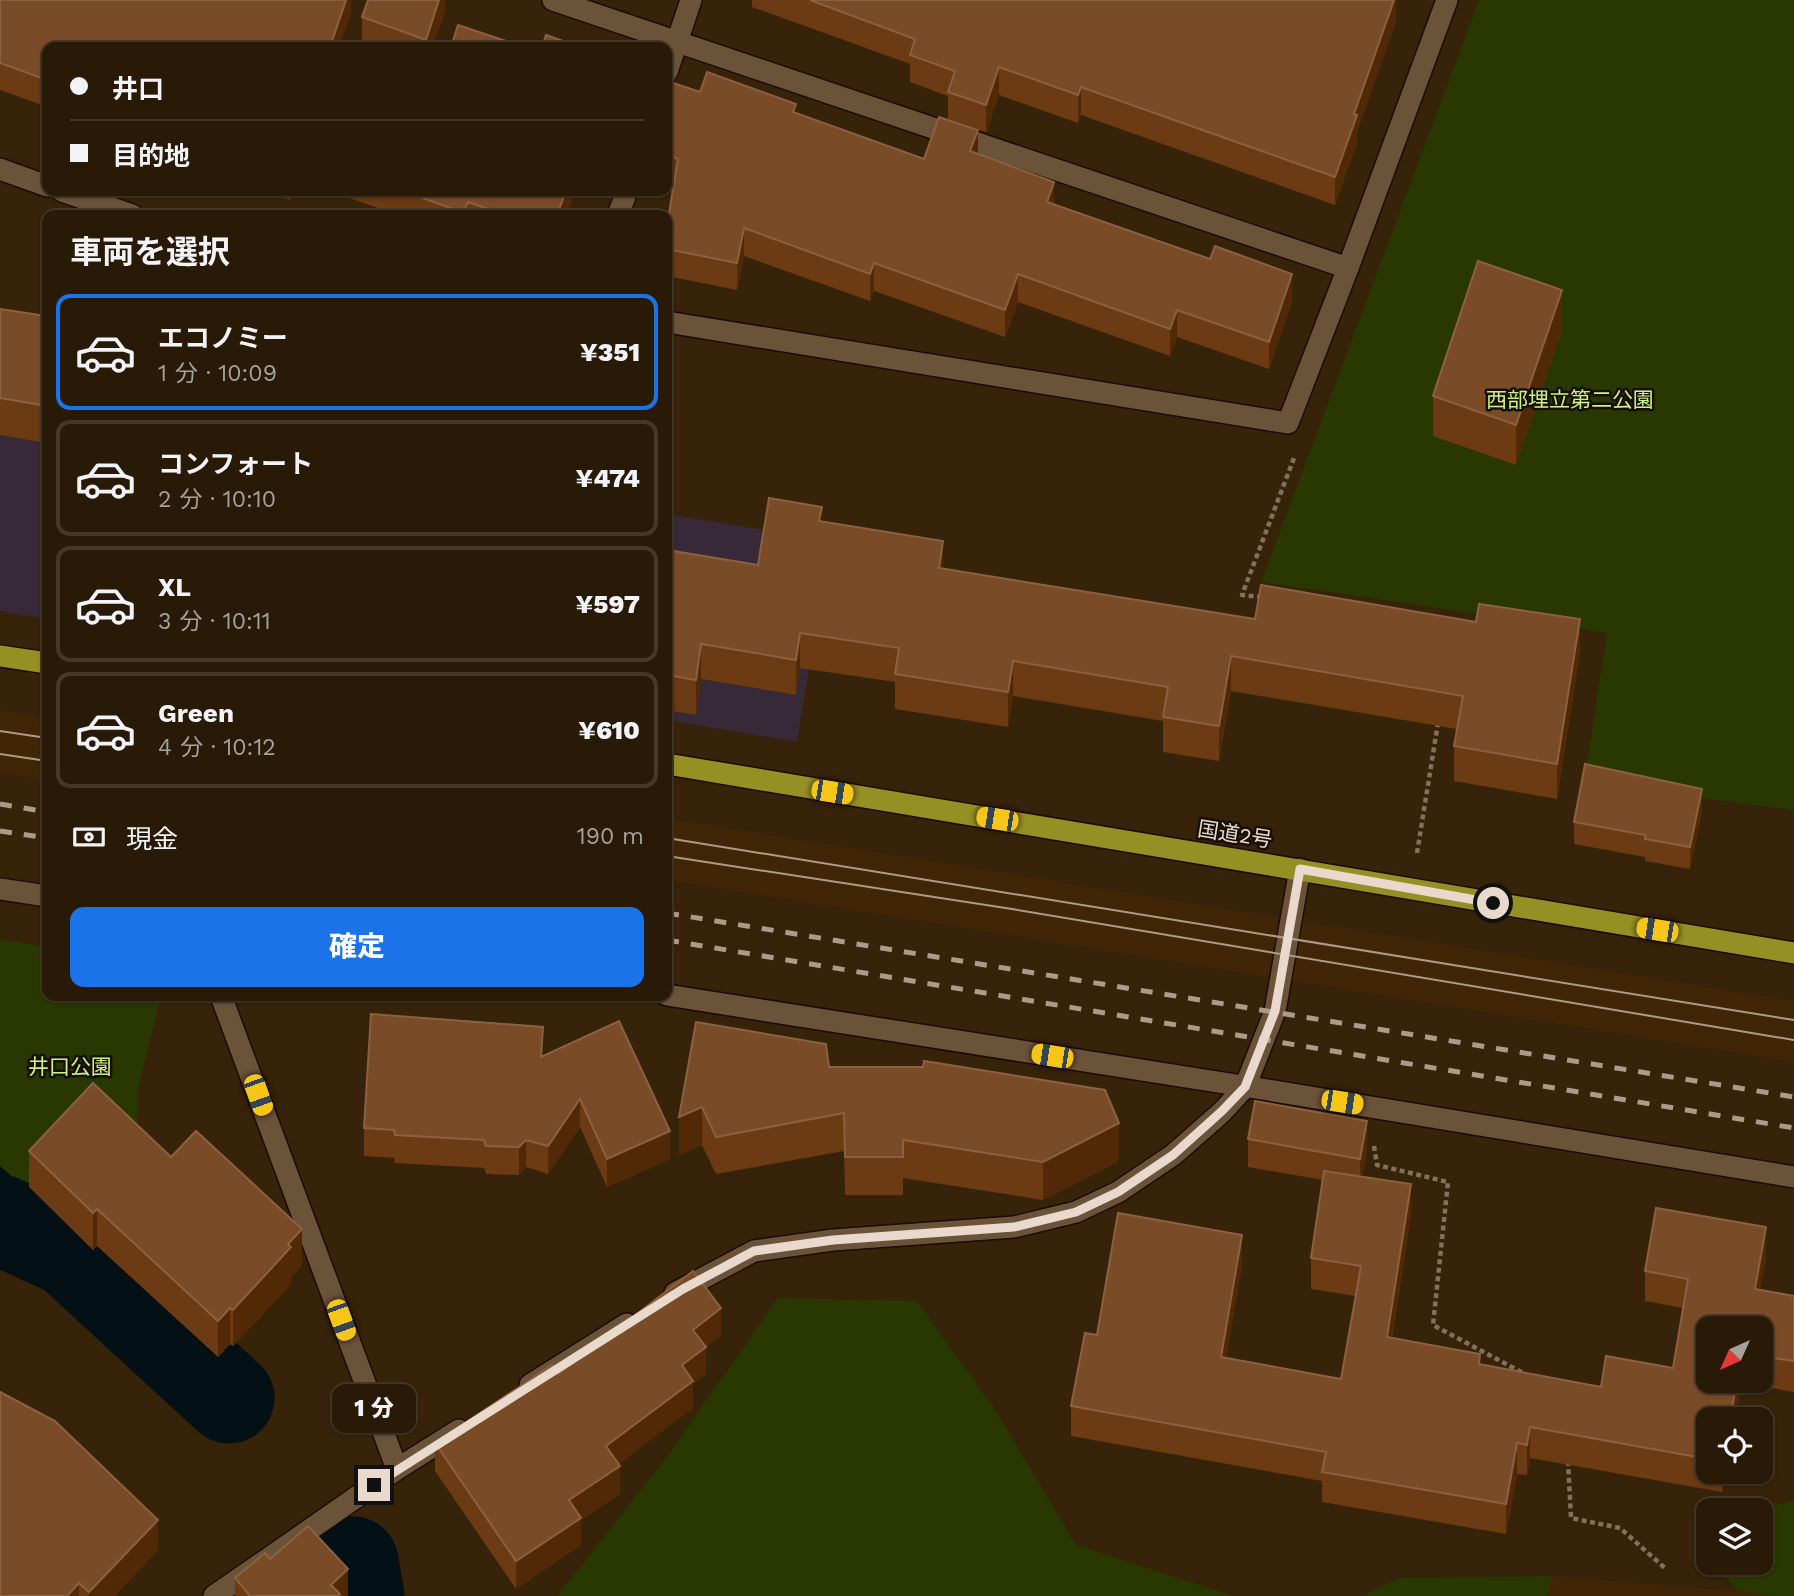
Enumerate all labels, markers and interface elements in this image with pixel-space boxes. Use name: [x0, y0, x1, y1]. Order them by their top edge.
text: 井口: [112, 74, 164, 104]
text: 目的地: [112, 141, 190, 171]
text: 車両を選択: [70, 233, 230, 271]
icon: car: [74, 321, 137, 384]
text: エコノミー: [158, 323, 288, 353]
text: ¥351: [580, 337, 640, 367]
text: 1 分 · 10:09: [158, 360, 277, 387]
park label: 西部埋立第二公園: [1486, 387, 1654, 412]
icon: car: [74, 447, 137, 510]
text: コンフォート: [158, 449, 313, 479]
text: ¥474: [575, 463, 640, 493]
text: 2 分 · 10:10: [158, 486, 276, 513]
text: XL: [158, 572, 191, 602]
icon: car: [74, 573, 137, 636]
text: ¥597: [576, 589, 640, 619]
text: 3 分 · 10:11: [158, 608, 271, 635]
text: Green: [158, 698, 234, 728]
icon: car: [74, 699, 137, 762]
text: ¥610: [578, 715, 640, 745]
text: 4 分 · 10:12: [158, 734, 276, 761]
car: [810, 778, 855, 806]
car: [975, 805, 1020, 833]
street label: 国道2号: [1196, 816, 1274, 852]
icon: cash: [70, 818, 108, 856]
text: 190 m: [577, 823, 644, 850]
text: 現金: [126, 824, 178, 854]
route start: [1477, 887, 1509, 919]
button: 確定: [70, 907, 644, 987]
car: [1635, 916, 1680, 944]
car: [1030, 1042, 1075, 1070]
park label: 井口公園: [28, 1054, 112, 1079]
car: [241, 1072, 276, 1118]
car: [1320, 1088, 1365, 1116]
car: [324, 1297, 359, 1343]
north arrow: [1696, 1316, 1773, 1393]
map controls: [1696, 1316, 1773, 1575]
callout: 1 分: [332, 1384, 416, 1432]
text: 1 分: [354, 1395, 394, 1422]
button: locate: [1696, 1407, 1773, 1484]
route end: [358, 1469, 390, 1501]
button: layers: [1696, 1498, 1773, 1575]

